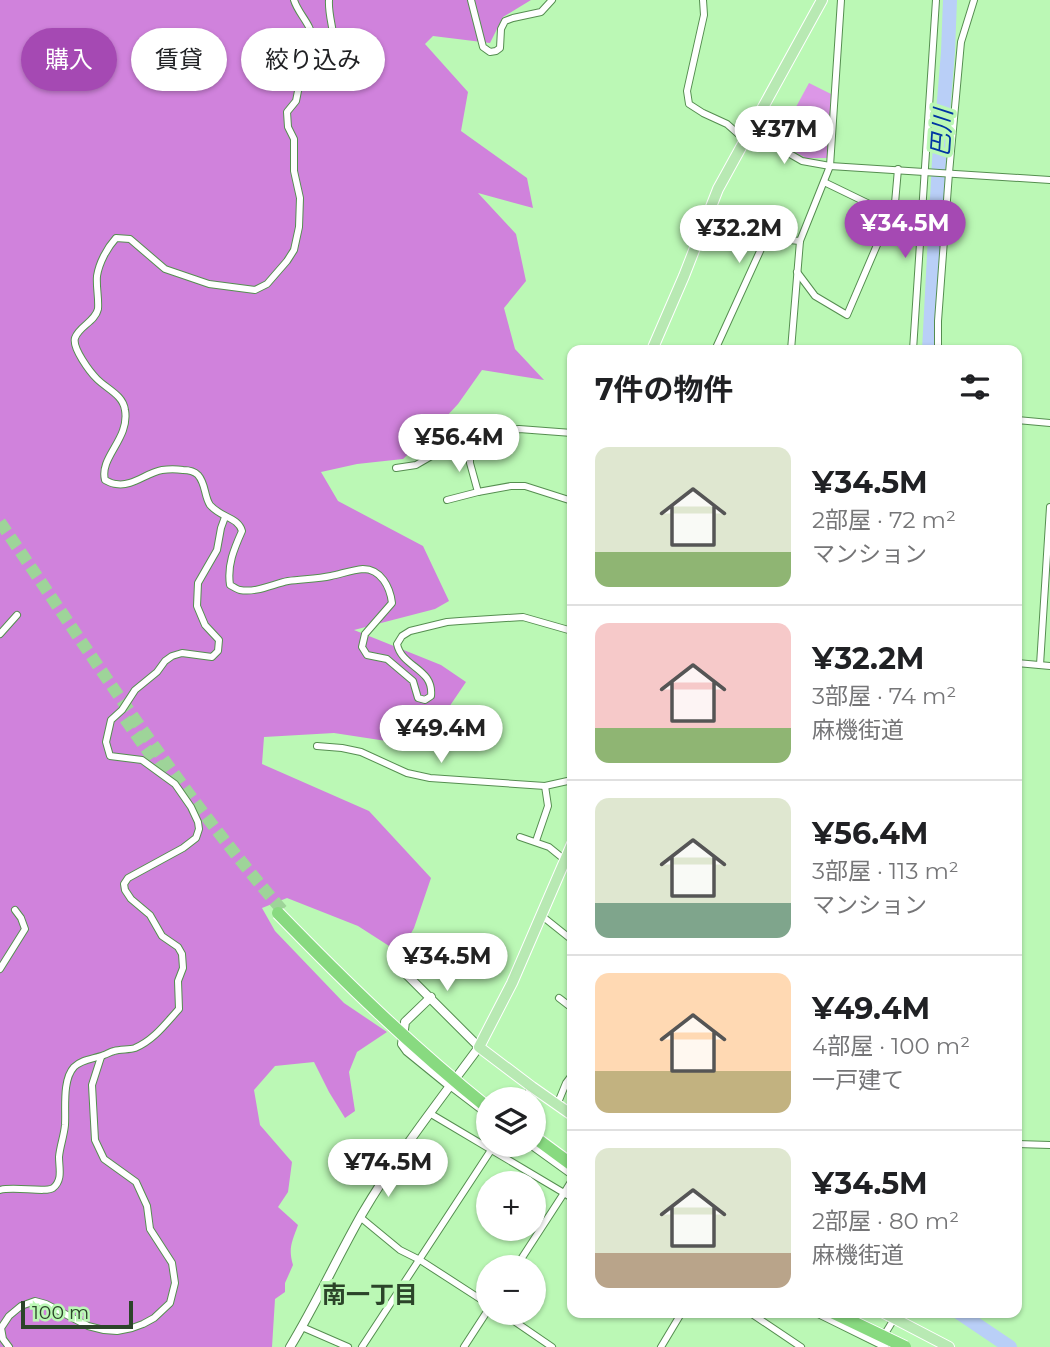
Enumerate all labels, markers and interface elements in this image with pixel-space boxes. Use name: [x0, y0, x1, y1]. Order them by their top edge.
chip: 購入: [21, 28, 117, 91]
chip: 賃貸: [131, 28, 227, 91]
chip: 絞り込み: [241, 28, 385, 91]
water label: 巴川: [925, 105, 958, 158]
pin: ¥37M: [743, 106, 825, 166]
text: ¥37M: [751, 115, 817, 143]
pin: ¥34.5M: [848, 201, 962, 260]
pin: ¥32.2M: [682, 205, 796, 265]
text: ¥34.5M: [861, 209, 949, 237]
text: ¥32.2M: [696, 214, 782, 242]
icon: filters: [956, 368, 994, 406]
text: 7件の物件: [595, 371, 734, 408]
pin: ¥56.4M: [402, 414, 516, 474]
text: ¥56.4M: [414, 423, 504, 451]
text: ¥34.5M: [812, 464, 928, 501]
icon: home: [651, 475, 735, 559]
text: 2部屋 · 72 m²: [812, 506, 956, 534]
text: マンション: [812, 540, 927, 568]
text: ¥32.2M: [812, 640, 925, 677]
icon: home: [651, 651, 735, 735]
text: 3部屋 · 74 m²: [812, 682, 956, 710]
pin: ¥49.4M: [384, 706, 498, 765]
text: ¥49.4M: [396, 714, 486, 742]
text: 麻機街道: [812, 716, 904, 744]
text: ¥56.4M: [812, 815, 929, 852]
icon: home: [651, 826, 735, 910]
text: 3部屋 · 113 m²: [812, 857, 959, 885]
text: マンション: [812, 891, 927, 919]
pin: ¥34.5M: [390, 934, 504, 993]
text: ¥34.5M: [403, 942, 491, 970]
text: ¥49.4M: [812, 990, 930, 1027]
icon: home: [651, 1001, 735, 1085]
text: 4部屋 · 100 m²: [812, 1032, 970, 1060]
text: 一戸建て: [812, 1066, 904, 1094]
map controls: [476, 1087, 546, 1325]
button: layers: [476, 1087, 546, 1157]
pin: ¥74.5M: [331, 1140, 445, 1199]
text: ¥74.5M: [344, 1148, 432, 1176]
text: ¥34.5M: [812, 1165, 928, 1202]
button: +: [476, 1171, 546, 1241]
icon: home: [651, 1176, 735, 1260]
text: 2部屋 · 80 m²: [812, 1207, 959, 1235]
text: 麻機街道: [812, 1241, 904, 1269]
button: −: [476, 1255, 546, 1325]
district label: 南一丁目: [322, 1280, 418, 1309]
scale bar: [21, 1298, 133, 1330]
text: 100 m: [32, 1301, 89, 1324]

